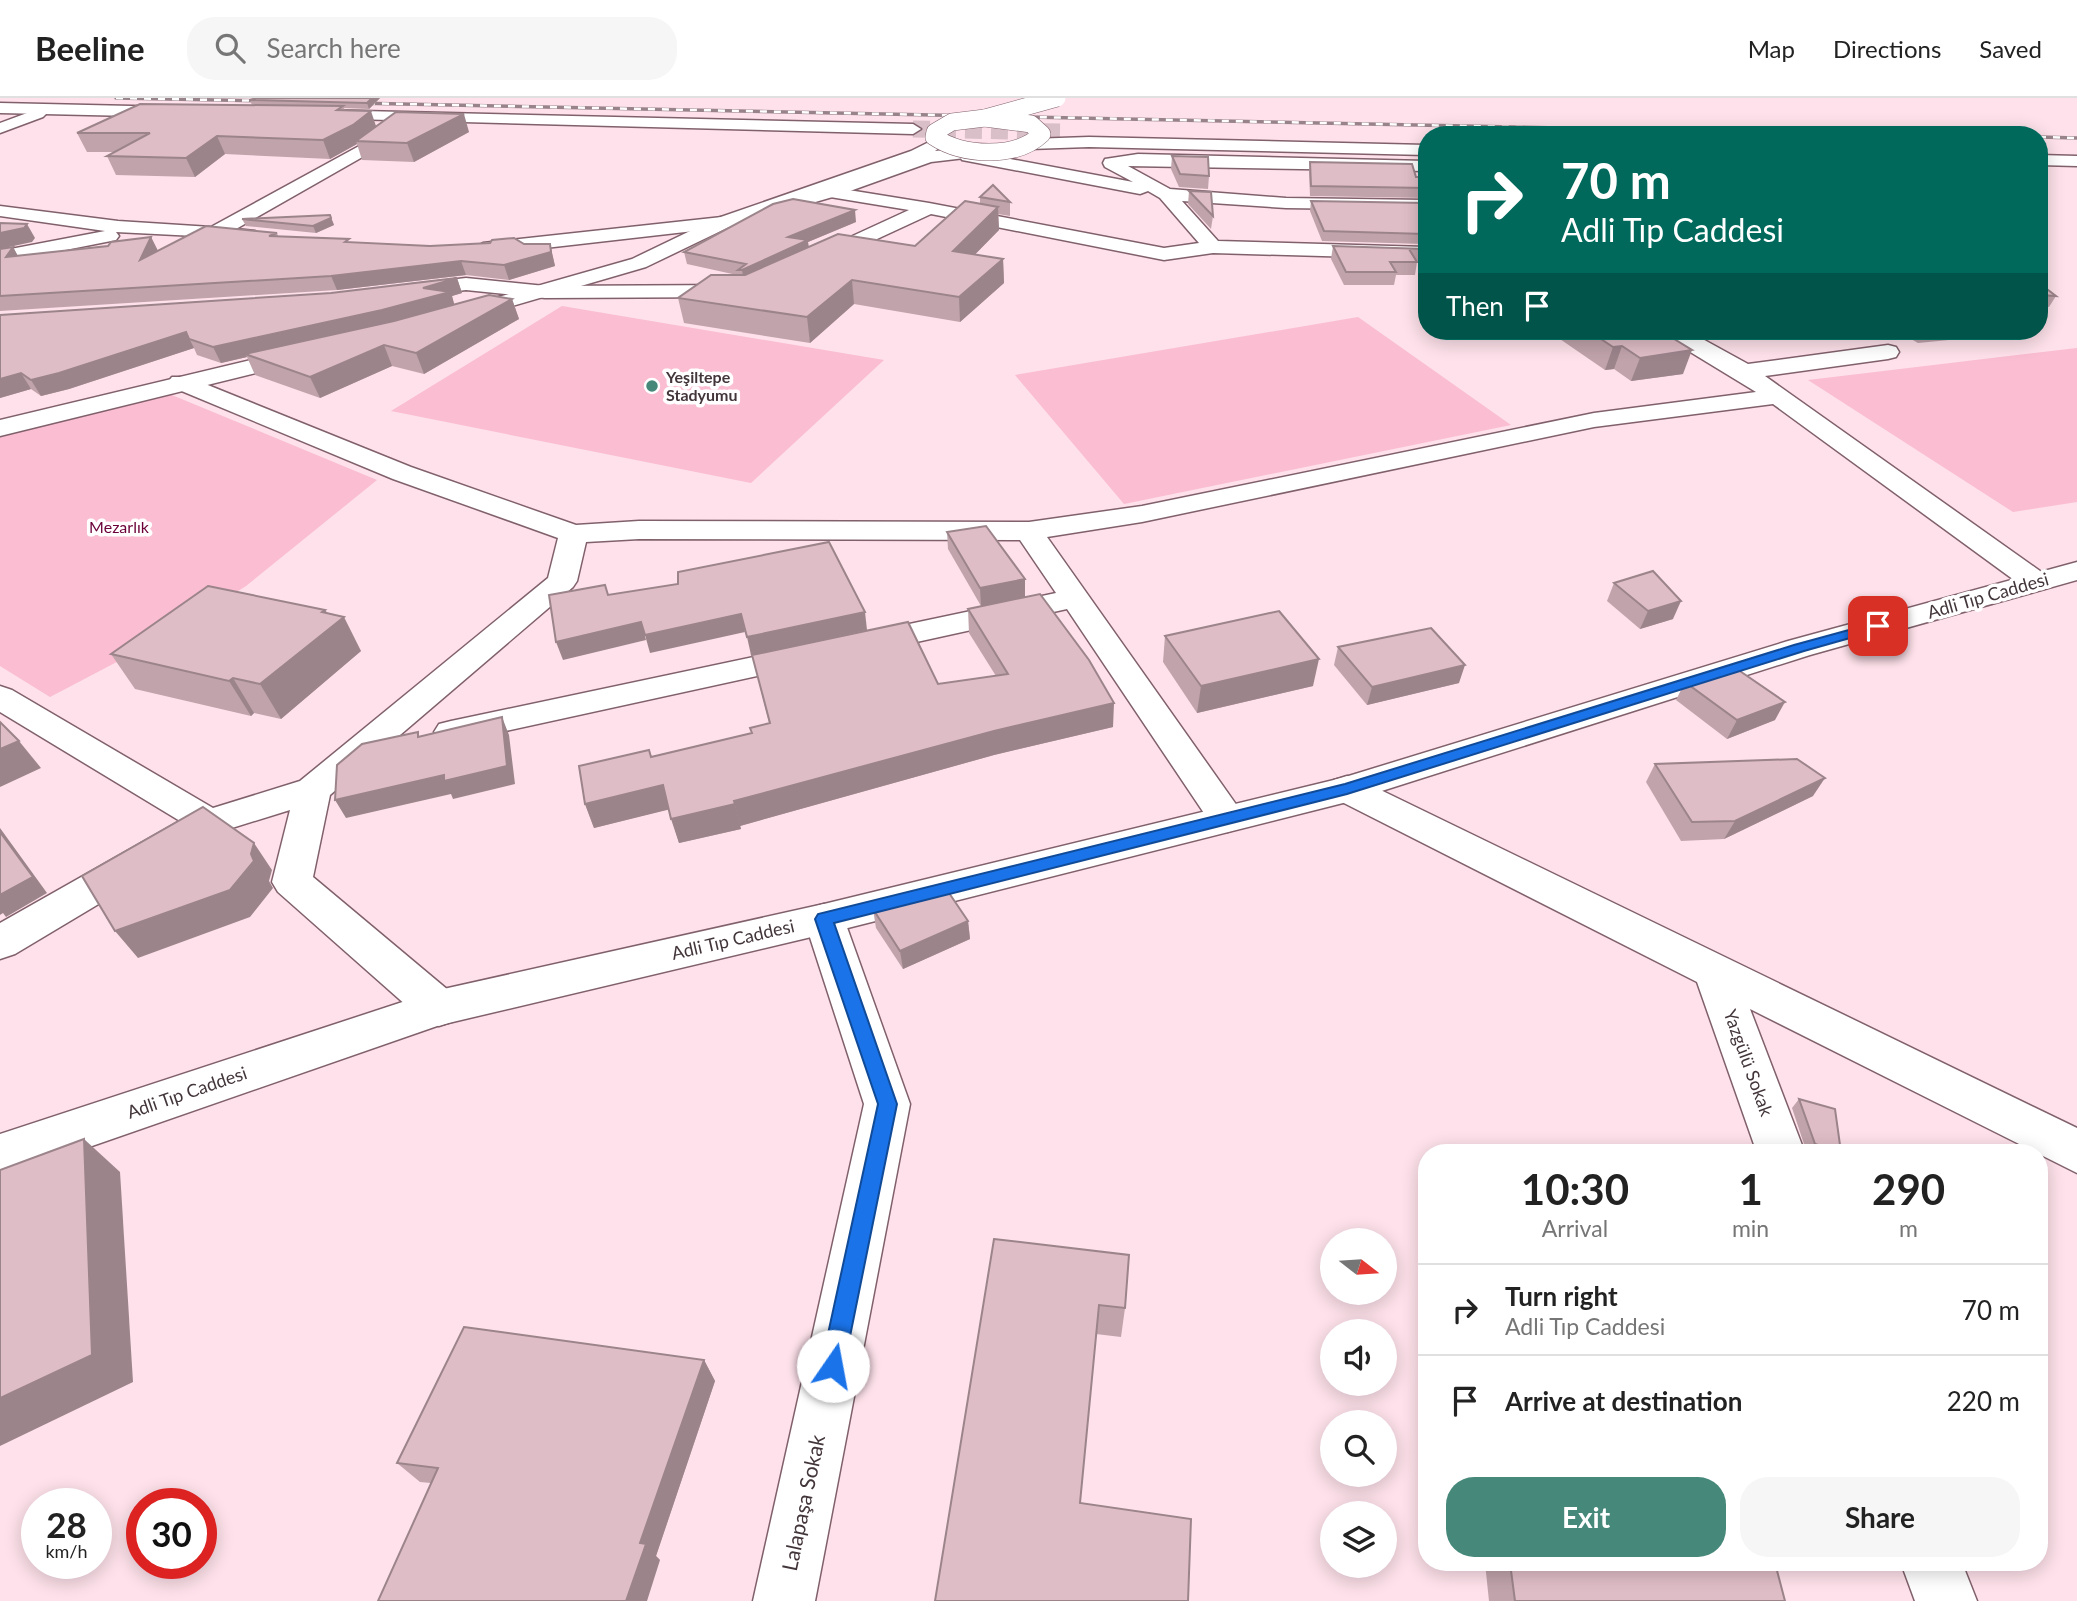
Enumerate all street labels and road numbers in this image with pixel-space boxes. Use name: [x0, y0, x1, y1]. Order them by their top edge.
street label: Adli Tıp Caddesi: [1924, 567, 2051, 623]
street label: Adli Tıp Caddesi: [669, 914, 796, 964]
street label: Yazgülü Sokak: [1719, 1006, 1779, 1120]
street label: Adli Tıp Caddesi: [124, 1061, 250, 1123]
street label: Lalapaşa Sokak: [776, 1432, 829, 1573]

